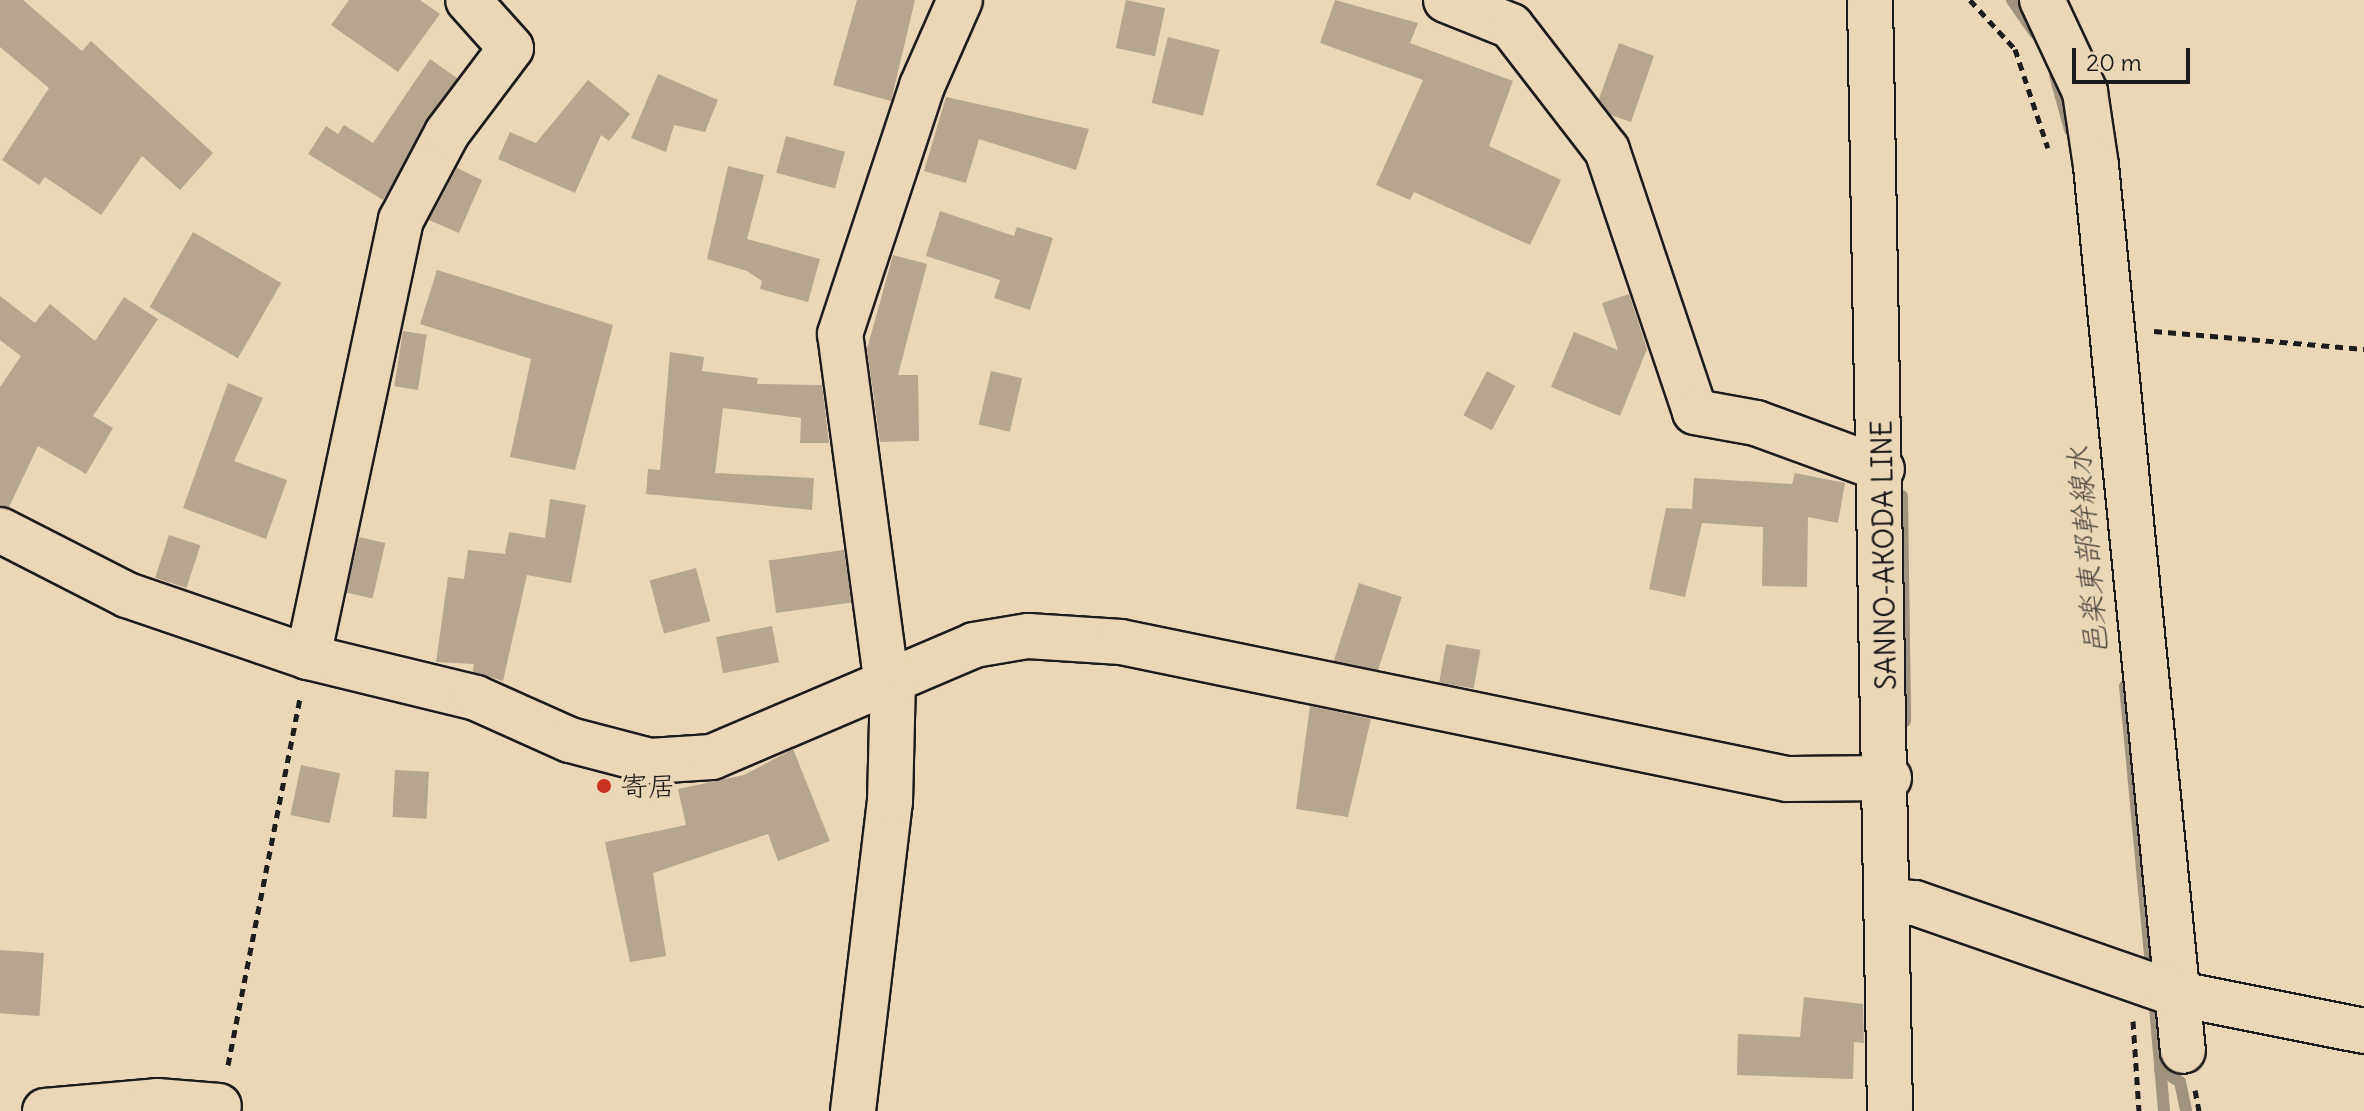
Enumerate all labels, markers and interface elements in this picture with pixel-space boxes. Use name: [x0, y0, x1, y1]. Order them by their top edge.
scale bar: [2076, 32, 2194, 82]
text: 20 m: [2086, 47, 2142, 77]
street label: SANNO-AKODA LINE: [1865, 420, 1903, 690]
water label: 邑楽東部幹線水: [2060, 445, 2114, 657]
place label: 寄居: [620, 769, 676, 803]
marker: 寄居: [595, 777, 613, 795]

